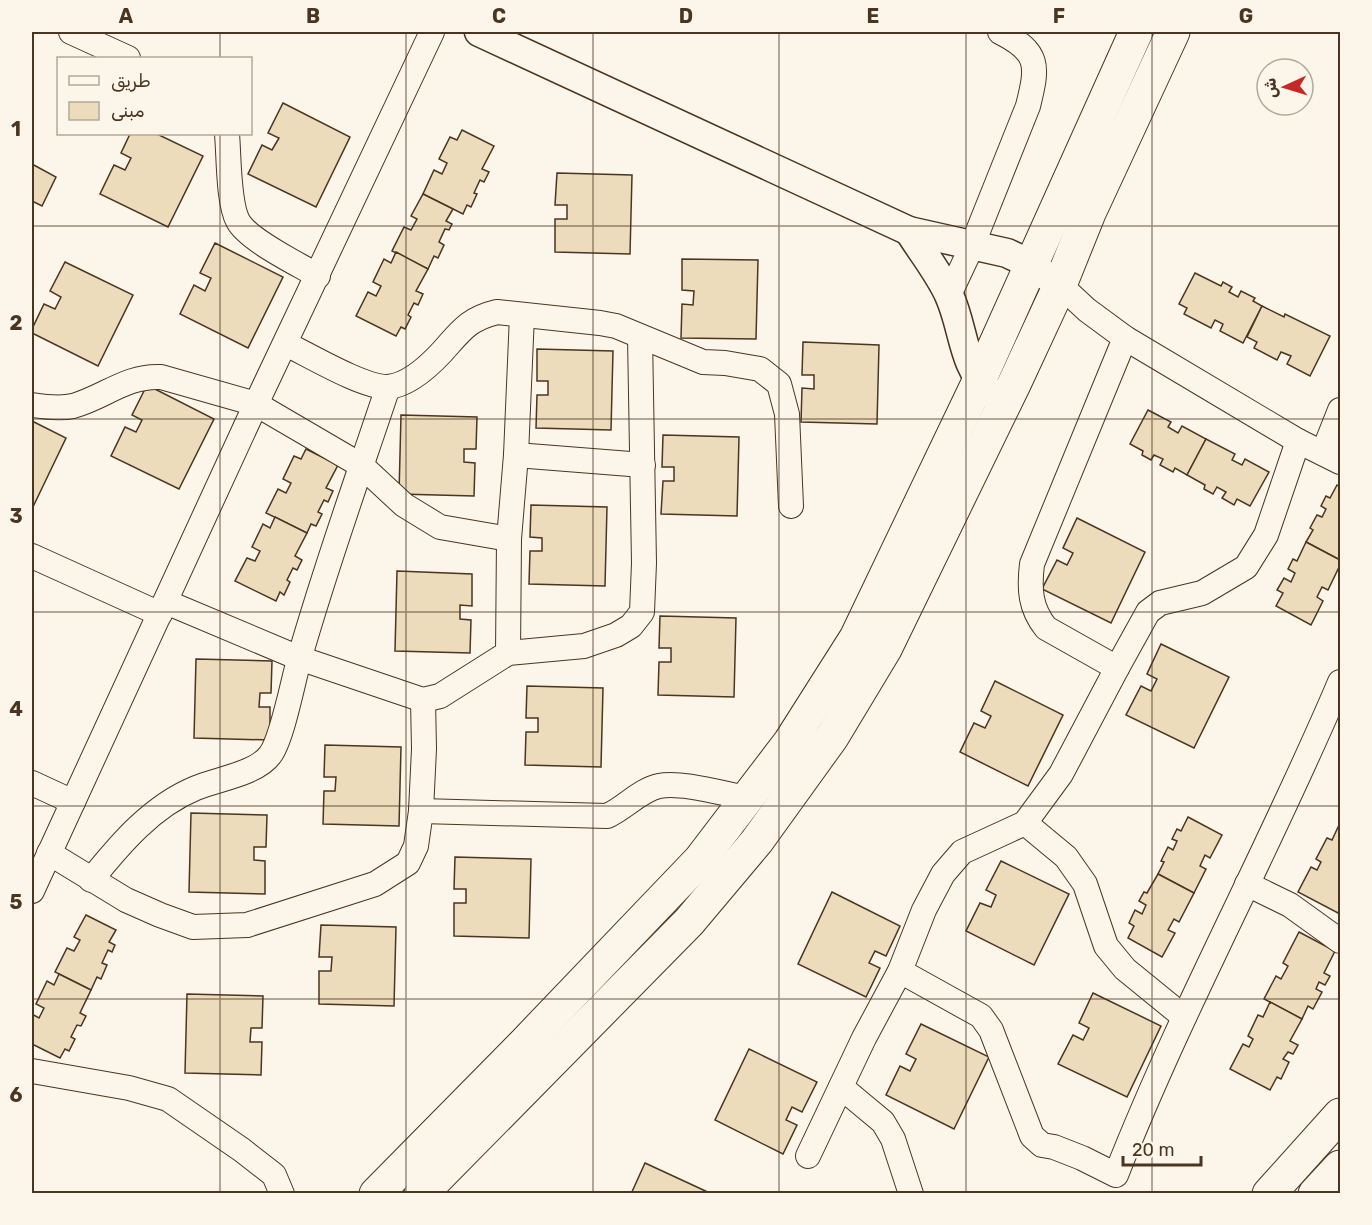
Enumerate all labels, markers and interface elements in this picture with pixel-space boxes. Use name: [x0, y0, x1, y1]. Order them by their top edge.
text: A: [119, 4, 134, 28]
text: B: [306, 4, 320, 28]
text: C: [492, 4, 506, 28]
text: D: [679, 4, 693, 28]
text: E: [867, 4, 879, 28]
text: F: [1053, 4, 1065, 28]
text: G: [1239, 4, 1253, 28]
legend: [57, 57, 252, 135]
north arrow: [1255, 57, 1315, 117]
text: طريق: [111, 70, 151, 92]
text: ش: [1260, 77, 1281, 99]
text: مبنى: [111, 100, 145, 122]
text: 1: [11, 117, 21, 141]
text: 2: [10, 311, 23, 335]
text: 3: [9, 504, 23, 528]
text: 4: [9, 697, 23, 721]
text: 5: [10, 890, 23, 914]
text: 6: [9, 1083, 23, 1107]
scale bar: [1123, 1129, 1201, 1167]
text: 20 m: [1132, 1139, 1174, 1161]

